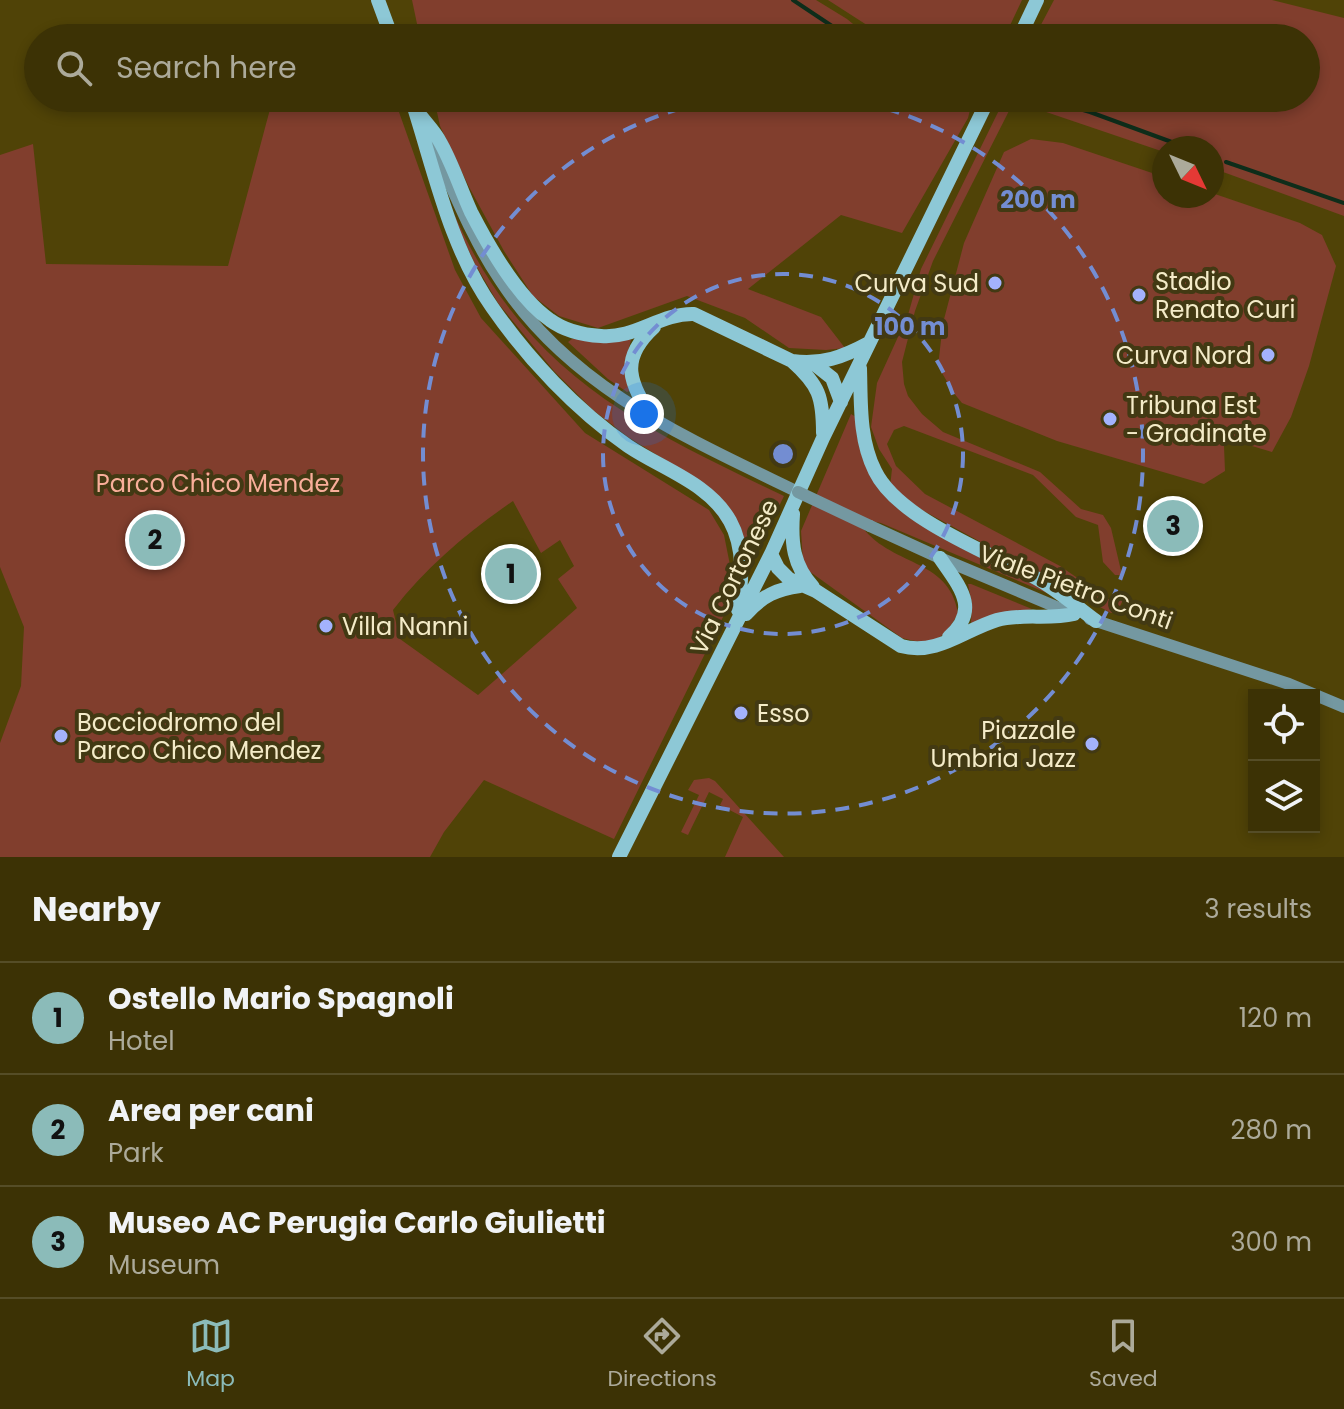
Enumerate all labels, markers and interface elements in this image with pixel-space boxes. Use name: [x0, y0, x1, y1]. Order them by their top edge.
search box: [24, 24, 1320, 112]
icon: search: [52, 46, 96, 90]
text: Search here: [116, 46, 297, 89]
north arrow: [1152, 136, 1224, 208]
text: 200 m: [1000, 183, 1076, 216]
place label: Stadio Renato Curi: [1155, 265, 1295, 326]
place label: Curva Sud: [854, 267, 979, 300]
marker: Curva Sud: [986, 274, 1004, 292]
marker: Stadio Renato Curi: [1130, 286, 1148, 304]
text: 100 m: [875, 310, 945, 343]
place label: Curva Nord: [1116, 339, 1252, 372]
marker: Curva Nord: [1259, 346, 1277, 364]
place label: Tribuna Est - Gradinate: [1126, 389, 1267, 450]
your location: [624, 394, 664, 434]
marker: Tribuna Est - Gradinate: [1101, 410, 1119, 428]
centre of rings: [769, 440, 797, 468]
park label: Parco Chico Mendez: [96, 467, 340, 500]
street label: Via Cortonese: [682, 494, 786, 660]
pin: 3: [1147, 496, 1199, 556]
pin: 2: [129, 510, 181, 570]
street label: Viale Pietro Conti: [975, 537, 1177, 637]
pin: 1: [485, 544, 537, 604]
place label: Villa Nanni: [342, 610, 468, 643]
marker: Villa Nanni: [317, 617, 335, 635]
map controls: [1248, 689, 1320, 833]
button: locate: [1248, 689, 1320, 761]
place label: Esso: [757, 697, 810, 730]
marker: Esso: [732, 704, 750, 722]
place label: Bocciodromo del Parco Chico Mendez: [77, 706, 321, 767]
place label: Piazzale Umbria Jazz: [931, 714, 1076, 775]
marker: Bocciodromo del Parco Chico Mendez: [52, 727, 70, 745]
marker: Piazzale Umbria Jazz: [1083, 735, 1101, 753]
button: layers: [1248, 761, 1320, 833]
text: Nearby: [32, 885, 161, 933]
text: 3 results: [1204, 891, 1312, 927]
text: Ostello Mario Spagnoli: [108, 977, 454, 1020]
text: 1: [53, 1000, 63, 1036]
text: 120 m: [1239, 1000, 1312, 1036]
text: Hotel: [108, 1023, 175, 1059]
text: Area per cani: [108, 1089, 314, 1132]
text: 2: [51, 1112, 65, 1148]
text: 280 m: [1231, 1112, 1312, 1148]
text: Park: [108, 1135, 164, 1171]
text: Museo AC Perugia Carlo Giulietti: [108, 1201, 606, 1244]
text: 3: [50, 1224, 66, 1260]
text: 300 m: [1230, 1224, 1312, 1260]
text: Museum: [108, 1247, 220, 1283]
tab: Map: [186, 1314, 235, 1395]
tab: Directions: [607, 1314, 717, 1395]
tab: Saved: [1089, 1314, 1158, 1395]

